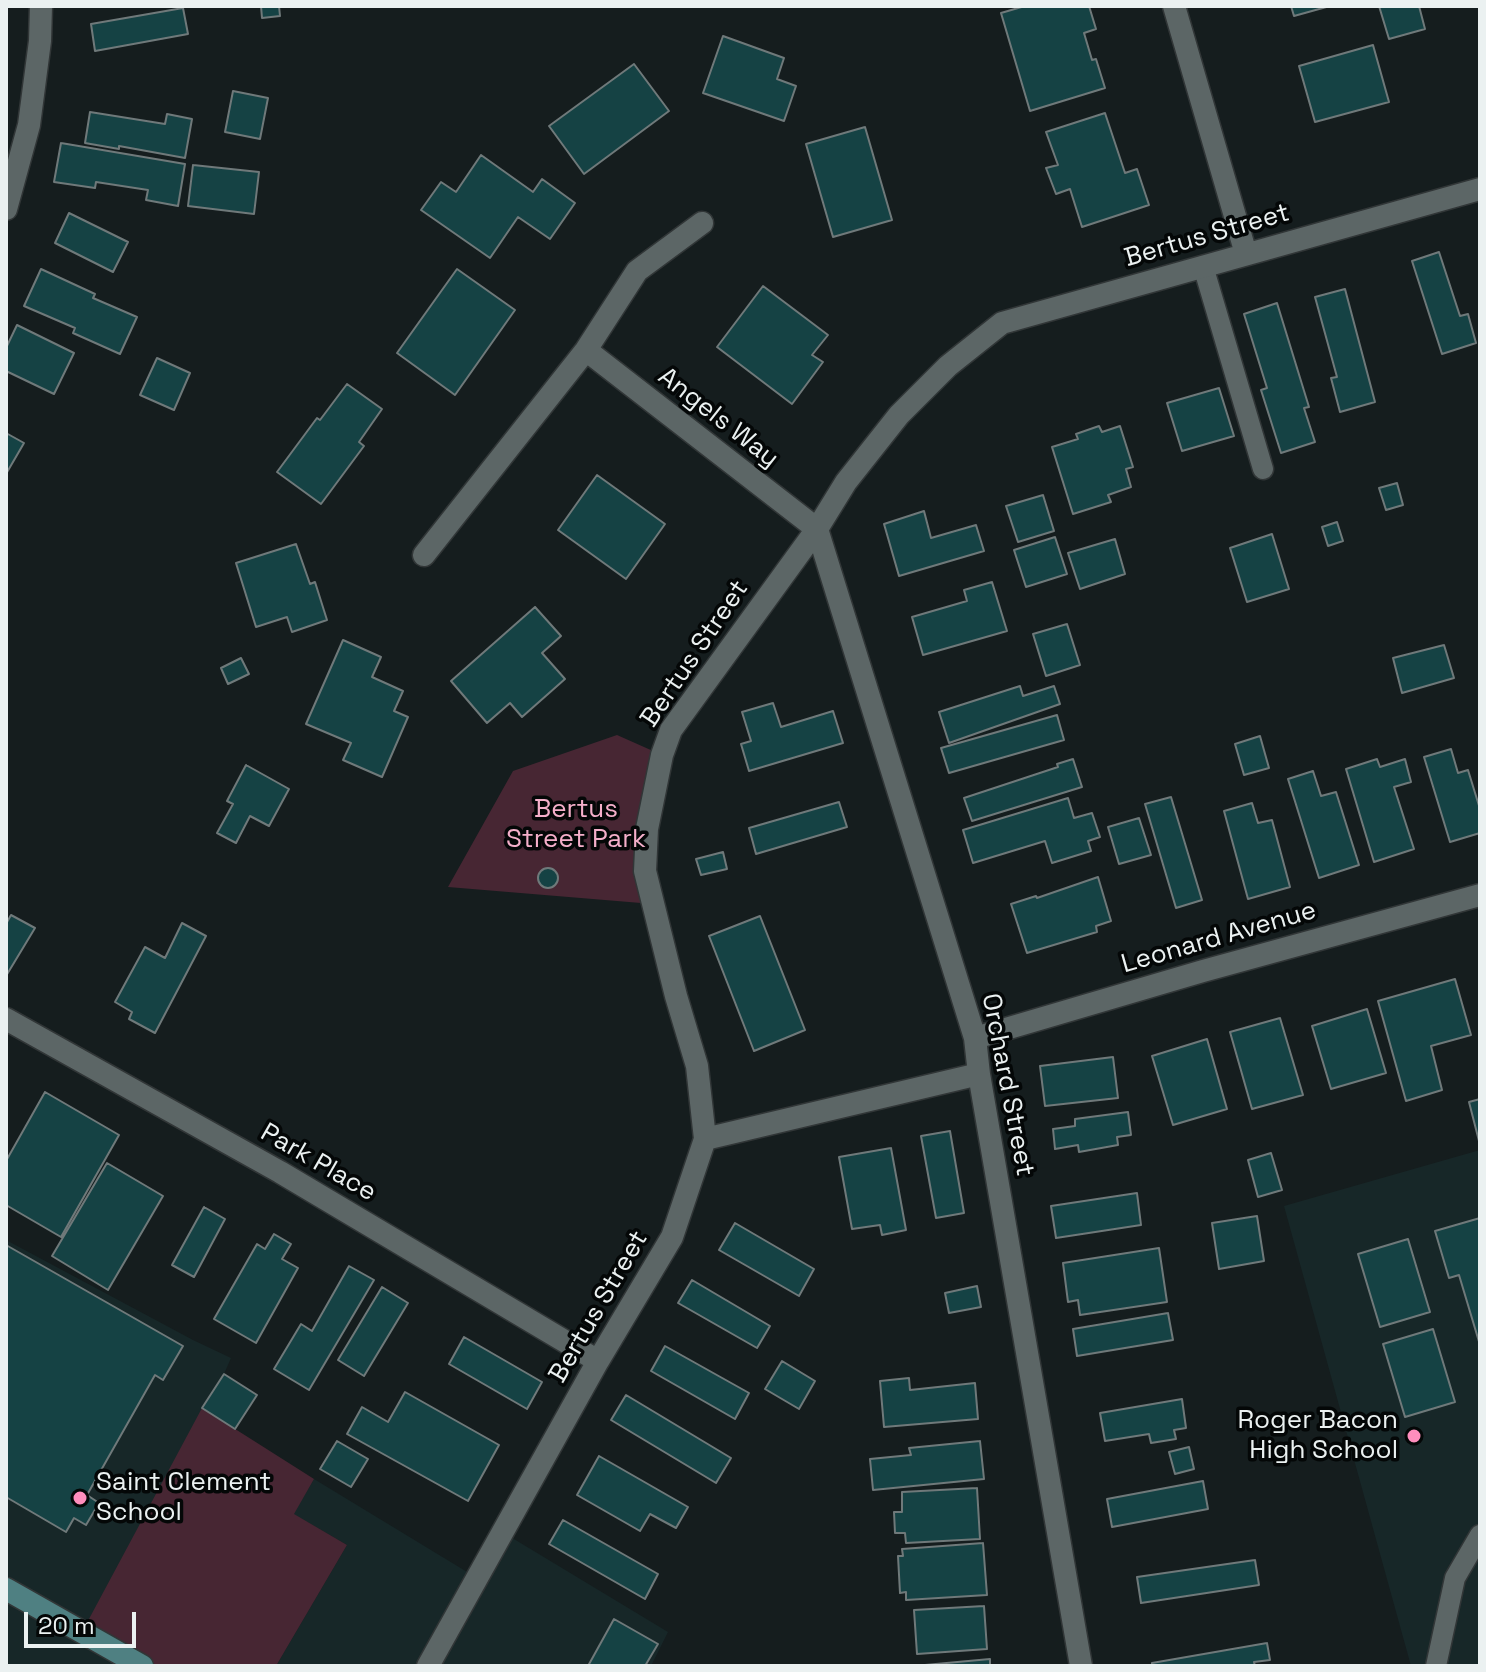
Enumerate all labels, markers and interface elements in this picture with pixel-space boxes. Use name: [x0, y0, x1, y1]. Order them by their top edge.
street label: Bertus Street: [1121, 198, 1293, 274]
street label: Angels Way: [652, 361, 784, 475]
street label: Bertus Street: [635, 575, 755, 733]
park label: Bertus Street Park: [506, 794, 646, 856]
street label: Leonard Avenue: [1118, 895, 1320, 981]
street label: Orchard Street: [974, 991, 1040, 1179]
street label: Park Place: [255, 1117, 381, 1209]
street label: Bertus Street: [543, 1226, 655, 1388]
place label: Roger Bacon High School: [1238, 1405, 1398, 1466]
marker: Roger Bacon High School: [1405, 1427, 1423, 1445]
place label: Saint Clement School: [96, 1467, 271, 1528]
marker: Saint Clement School: [71, 1489, 89, 1507]
scale bar: [28, 1596, 140, 1646]
text: 20 m: [38, 1610, 95, 1641]

